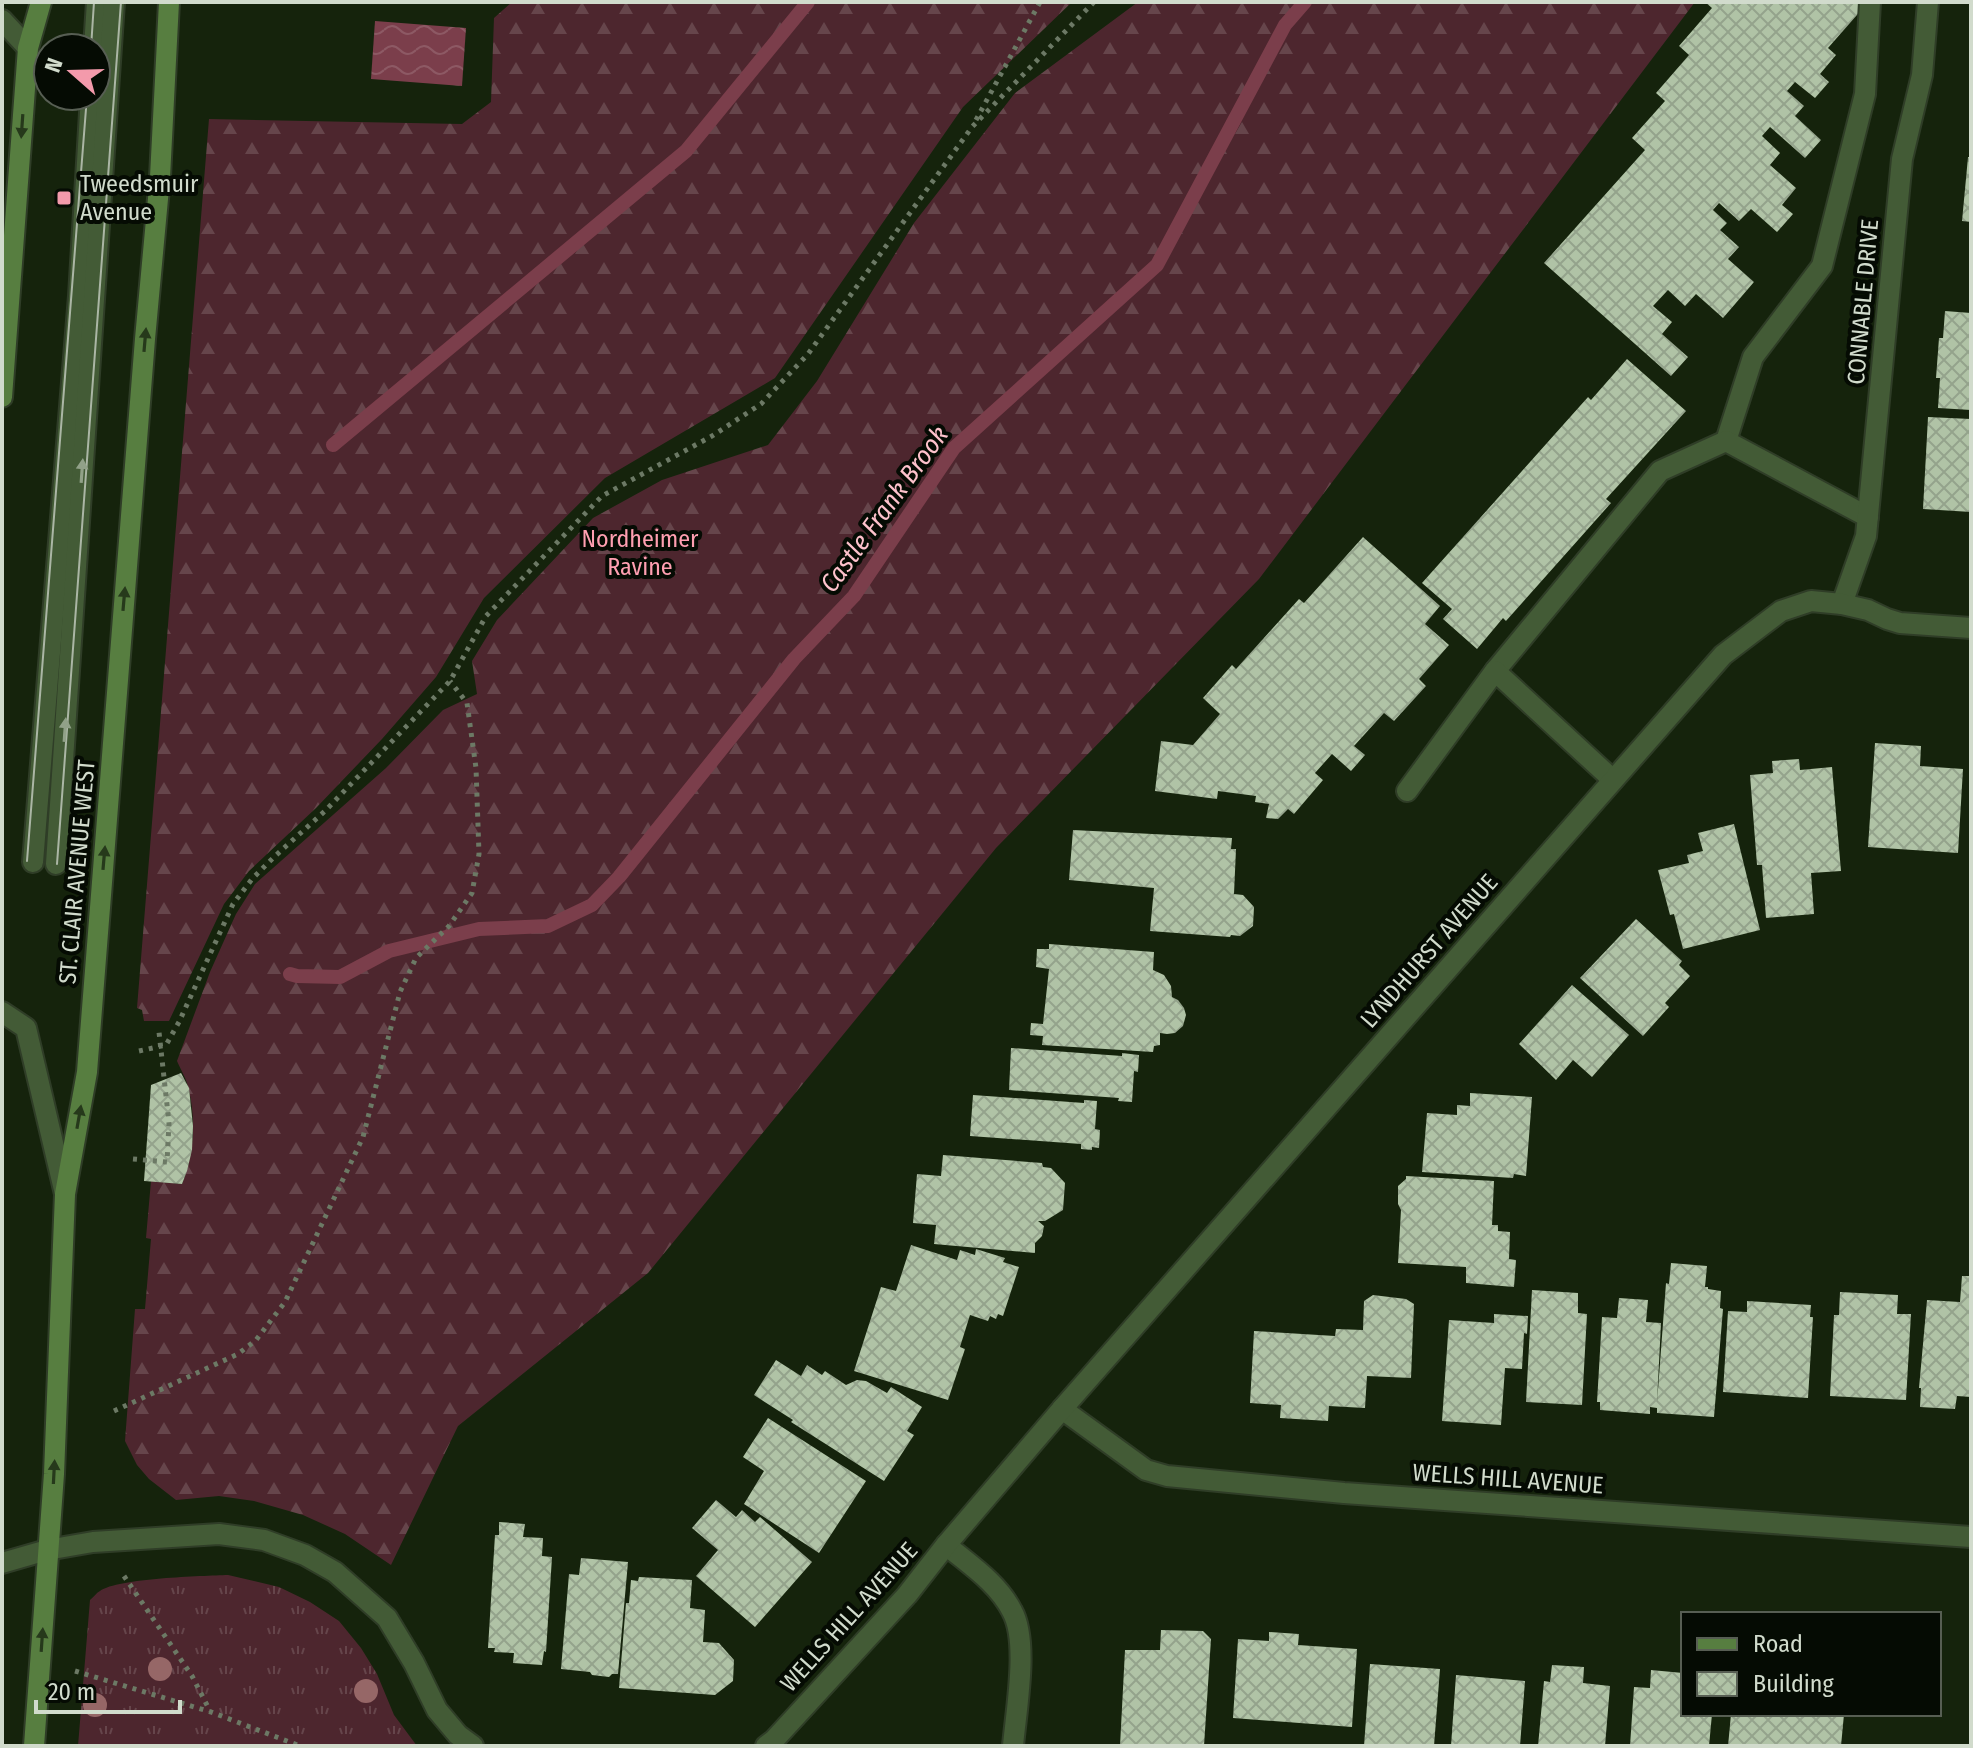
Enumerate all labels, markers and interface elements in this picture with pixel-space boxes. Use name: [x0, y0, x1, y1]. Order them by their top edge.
north arrow: [32, 32, 112, 112]
text: N: [39, 55, 69, 76]
one-way arrow: [15, 114, 28, 139]
place label: Tweedsmuir Avenue: [80, 170, 199, 226]
marker: Tweedsmuir Avenue: [55, 189, 73, 207]
street label: CONNABLE DRIVE: [1842, 218, 1884, 386]
one-way arrow: [139, 327, 152, 352]
water label: Castle Frank Brook: [814, 420, 955, 598]
one-way arrow: [76, 458, 89, 483]
park label: Nordheimer Ravine: [582, 525, 699, 581]
one-way arrow: [118, 586, 131, 611]
one-way arrow: [59, 717, 72, 742]
street label: ST. CLAIR AVENUE WEST: [53, 759, 101, 985]
one-way arrow: [98, 845, 111, 870]
street label: LYNDHURST AVENUE: [1355, 868, 1503, 1034]
one-way arrow: [73, 1104, 85, 1129]
street label: WELLS HILL AVENUE: [1412, 1458, 1604, 1500]
one-way arrow: [47, 1459, 60, 1484]
street label: WELLS HILL AVENUE: [775, 1537, 923, 1697]
legend: [1681, 1612, 1941, 1716]
one-way arrow: [36, 1627, 49, 1652]
text: Road: [1753, 1630, 1803, 1658]
scale bar: [36, 1664, 180, 1714]
text: Building: [1753, 1670, 1835, 1698]
text: 20 m: [48, 1678, 95, 1706]

